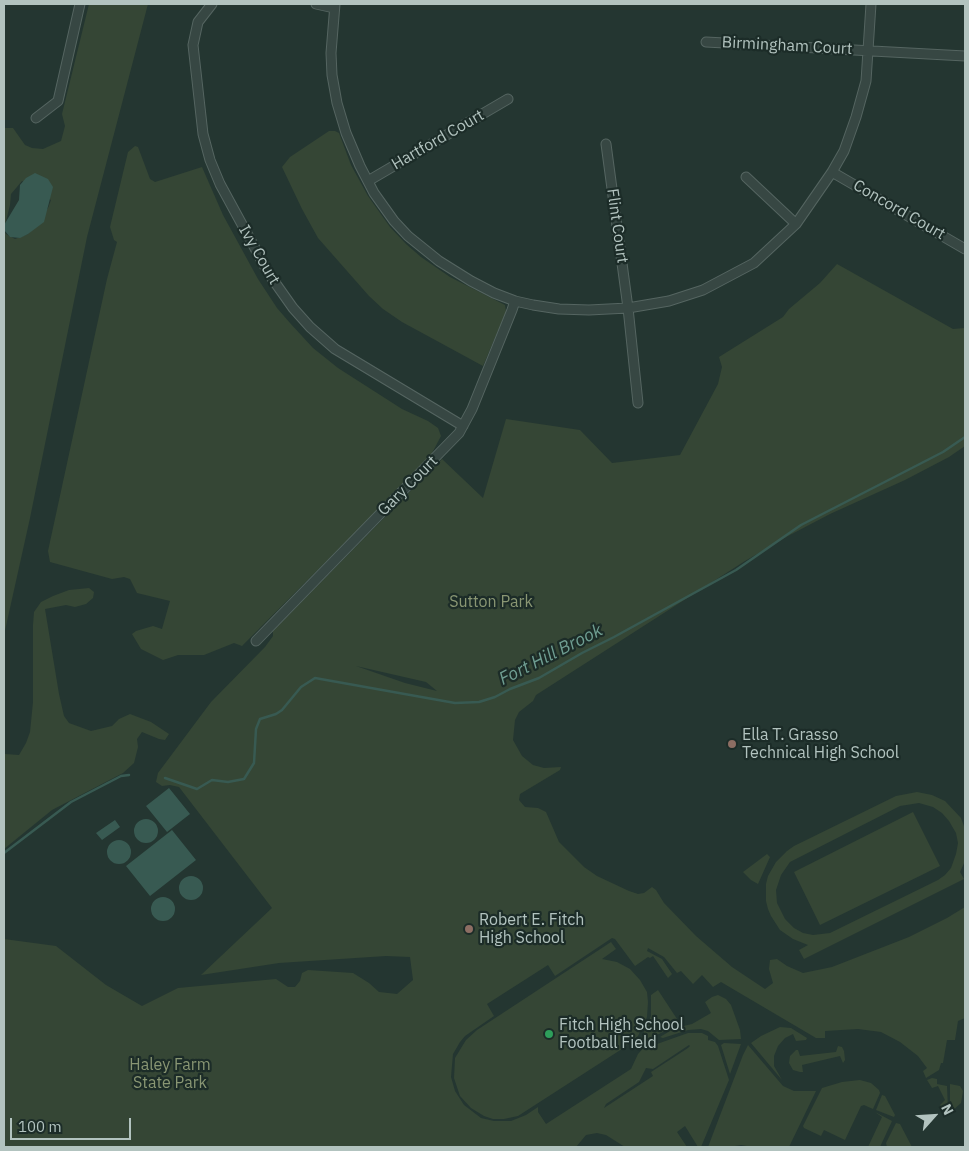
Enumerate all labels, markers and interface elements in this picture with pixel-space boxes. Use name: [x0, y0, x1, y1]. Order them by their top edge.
street label: Birmingham Court: [721, 33, 853, 59]
street label: Hartford Court: [388, 106, 488, 174]
street label: Concord Court: [849, 176, 949, 244]
street label: Flint Court: [602, 187, 632, 265]
street label: Ivy Court: [234, 222, 284, 288]
street label: Gary Court: [374, 452, 442, 520]
park label: Sutton Park: [449, 592, 533, 612]
water label: Fort Hill Brook: [496, 620, 606, 690]
place label: Ella T. Grasso Technical High School: [742, 725, 899, 763]
marker: Ella T. Grasso Technical High School: [726, 738, 738, 750]
place label: Robert E. Fitch High School: [479, 910, 584, 948]
marker: Robert E. Fitch High School: [463, 923, 475, 935]
place label: Fitch High School Football Field: [559, 1015, 684, 1053]
marker: Fitch High School Football Field: [543, 1028, 555, 1040]
park label: Haley Farm State Park: [129, 1055, 211, 1093]
north arrow: [909, 1091, 959, 1141]
text: N: [937, 1101, 958, 1118]
scale bar: [12, 1108, 134, 1140]
text: 100 m: [18, 1117, 62, 1136]

